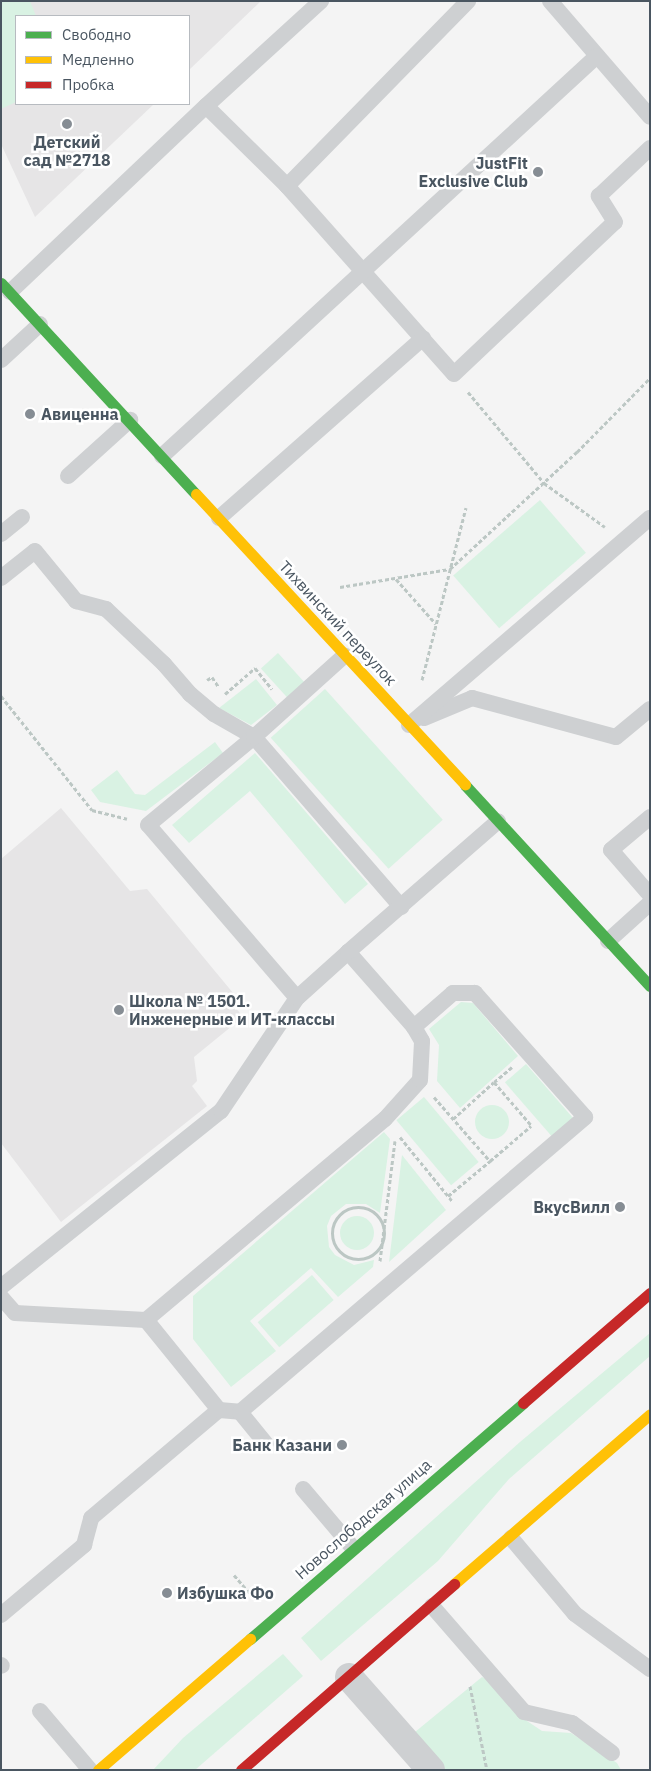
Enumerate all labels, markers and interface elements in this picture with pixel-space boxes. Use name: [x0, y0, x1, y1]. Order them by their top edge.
legend: [15, 15, 190, 105]
text: Свободно: [62, 25, 131, 44]
text: Медленно: [62, 50, 134, 69]
text: Пробка: [62, 75, 114, 94]
marker: Детский сад №2718: [61, 118, 73, 130]
place label: Детский сад №2718: [23, 132, 111, 170]
place label: JustFit Exclusive Club: [419, 153, 528, 191]
marker: JustFit Exclusive Club: [532, 166, 544, 178]
place label: Авиценна: [41, 404, 119, 424]
marker: Авиценна: [23, 407, 37, 421]
street label: Тихвинский переулок: [275, 557, 401, 689]
place label: Школа № 1501. Инженерные и ИТ-классы: [129, 991, 335, 1029]
marker: Школа № 1501. Инженерные и ИТ-классы: [113, 1004, 125, 1016]
place label: ВкусВилл: [533, 1197, 610, 1217]
marker: ВкусВилл: [614, 1201, 626, 1213]
place label: Банк Казани: [232, 1435, 332, 1455]
marker: Банк Казани: [336, 1439, 348, 1451]
street label: Новослободская улица: [291, 1455, 435, 1583]
place label: Избушка Фо: [177, 1583, 274, 1603]
marker: Избушка Фо: [161, 1587, 173, 1599]

